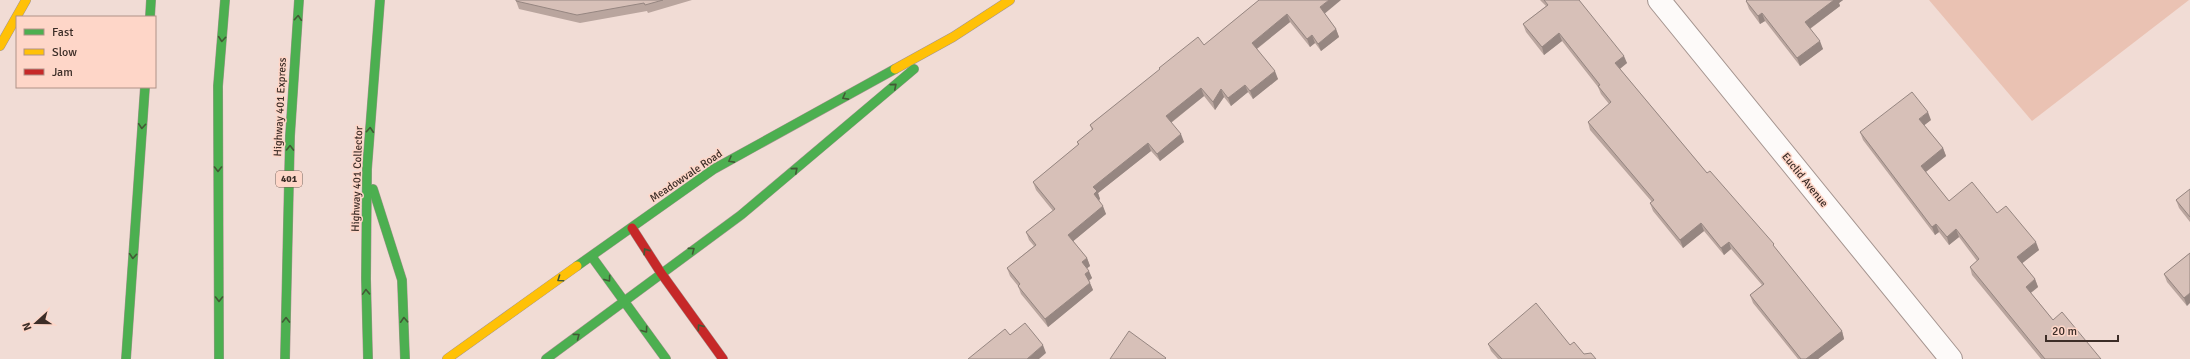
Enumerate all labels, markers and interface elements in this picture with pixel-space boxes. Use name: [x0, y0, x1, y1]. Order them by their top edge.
one-way arrow: [293, 15, 302, 21]
legend: [16, 16, 156, 88]
text: Fast: [52, 25, 73, 40]
one-way arrow: [217, 36, 226, 42]
text: Slow: [52, 45, 77, 60]
street label: Highway 401 Express: [271, 57, 289, 157]
text: Jam: [52, 65, 73, 80]
one-way arrow: [890, 84, 897, 91]
one-way arrow: [842, 92, 849, 99]
one-way arrow: [138, 123, 147, 129]
street label: Highway 401 Collector: [349, 126, 365, 232]
one-way arrow: [366, 127, 375, 133]
one-way arrow: [285, 145, 294, 151]
street label: Meadowvale Road: [647, 147, 725, 205]
street label: Euclid Avenue: [1779, 150, 1831, 210]
one-way arrow: [728, 155, 736, 162]
one-way arrow: [214, 166, 222, 172]
one-way arrow: [790, 167, 798, 174]
road number: 401: [276, 171, 302, 187]
one-way arrow: [644, 248, 651, 255]
one-way arrow: [688, 248, 695, 255]
one-way arrow: [128, 253, 137, 259]
one-way arrow: [557, 274, 564, 282]
one-way arrow: [603, 274, 610, 281]
one-way arrow: [362, 289, 370, 295]
one-way arrow: [215, 296, 223, 302]
north arrow: [16, 303, 56, 343]
one-way arrow: [282, 317, 290, 323]
one-way arrow: [399, 317, 408, 323]
scale bar: [2046, 317, 2118, 343]
text: N: [20, 321, 35, 332]
text: 20 m: [2052, 324, 2077, 339]
one-way arrow: [698, 325, 705, 332]
one-way arrow: [640, 326, 648, 333]
one-way arrow: [573, 333, 580, 340]

